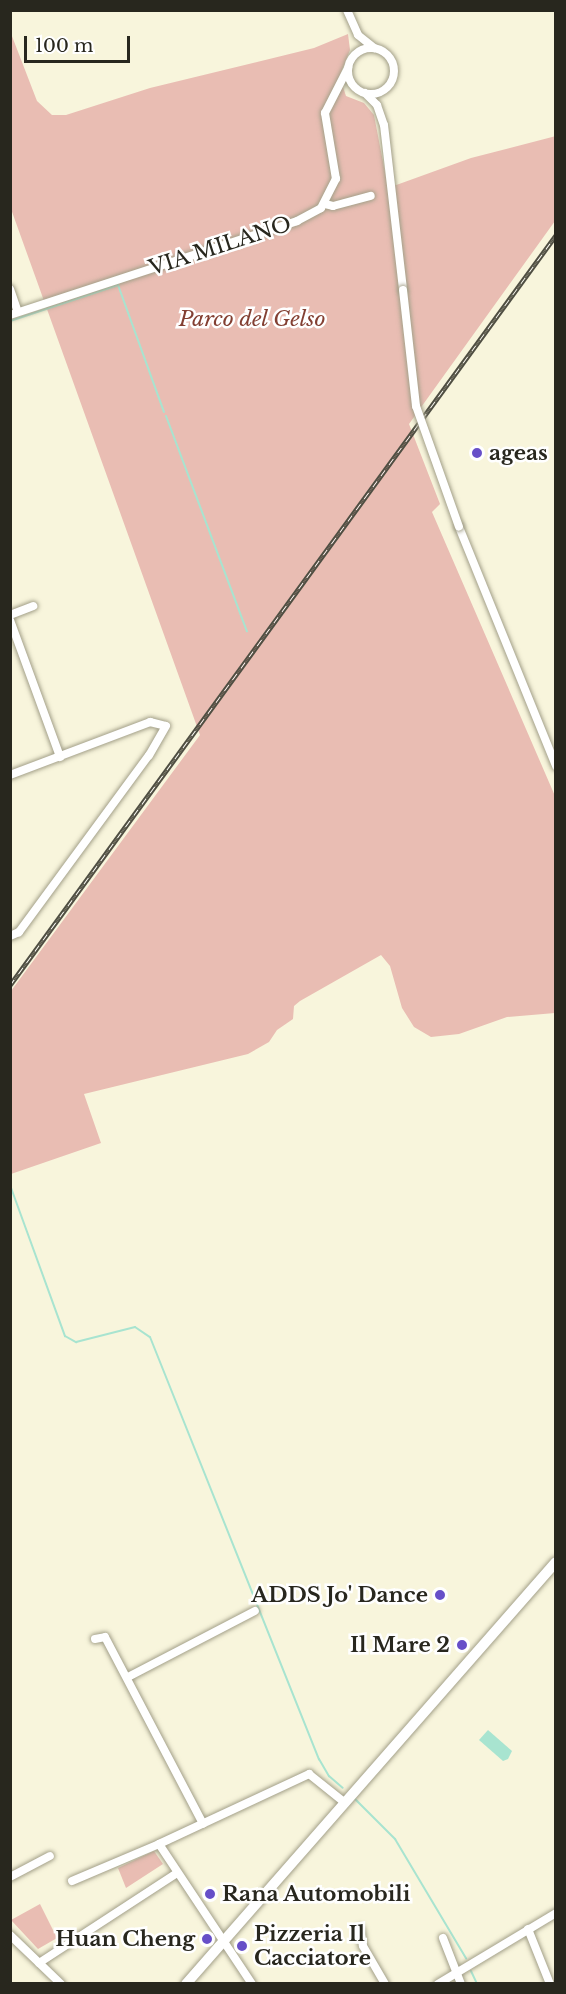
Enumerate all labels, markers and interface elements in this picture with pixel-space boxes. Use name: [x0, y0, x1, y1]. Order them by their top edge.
scale bar: [27, 24, 134, 62]
text: 100 m: [35, 35, 93, 57]
street label: VIA MILANO: [145, 211, 295, 281]
park label: Parco del Gelso: [178, 306, 326, 332]
place label: ageas: [489, 440, 548, 466]
marker: ageas: [470, 446, 484, 460]
place label: ADDS Jo' Dance: [251, 1582, 428, 1608]
marker: ADDS Jo' Dance: [433, 1588, 447, 1602]
place label: Il Mare 2: [350, 1632, 450, 1658]
marker: Il Mare 2: [455, 1638, 469, 1652]
place label: Rana Automobili: [222, 1881, 411, 1907]
marker: Rana Automobili: [203, 1887, 217, 1901]
place label: Pizzeria Il Cacciatore: [254, 1921, 371, 1971]
place label: Huan Cheng: [55, 1926, 195, 1952]
marker: Huan Cheng: [200, 1932, 214, 1946]
marker: Pizzeria Il Cacciatore: [235, 1939, 249, 1953]

